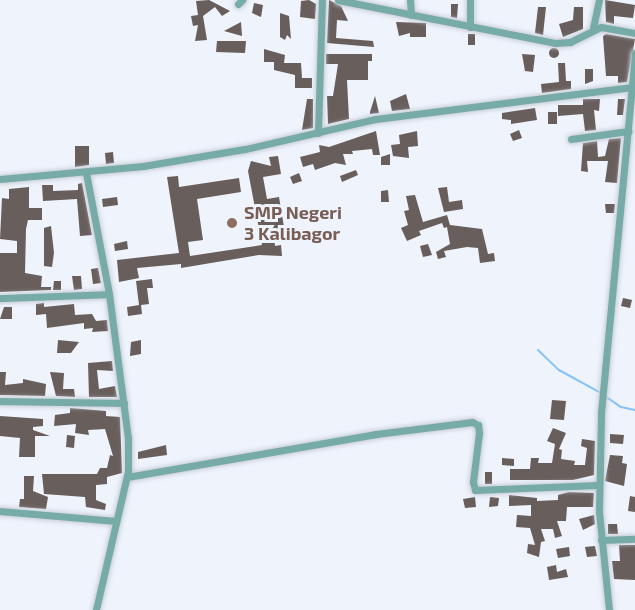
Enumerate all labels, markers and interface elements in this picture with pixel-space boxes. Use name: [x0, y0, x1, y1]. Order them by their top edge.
place label: SMP Negeri 3 Kalibagor: [244, 202, 342, 244]
marker: SMP Negeri 3 Kalibagor: [225, 216, 239, 230]

